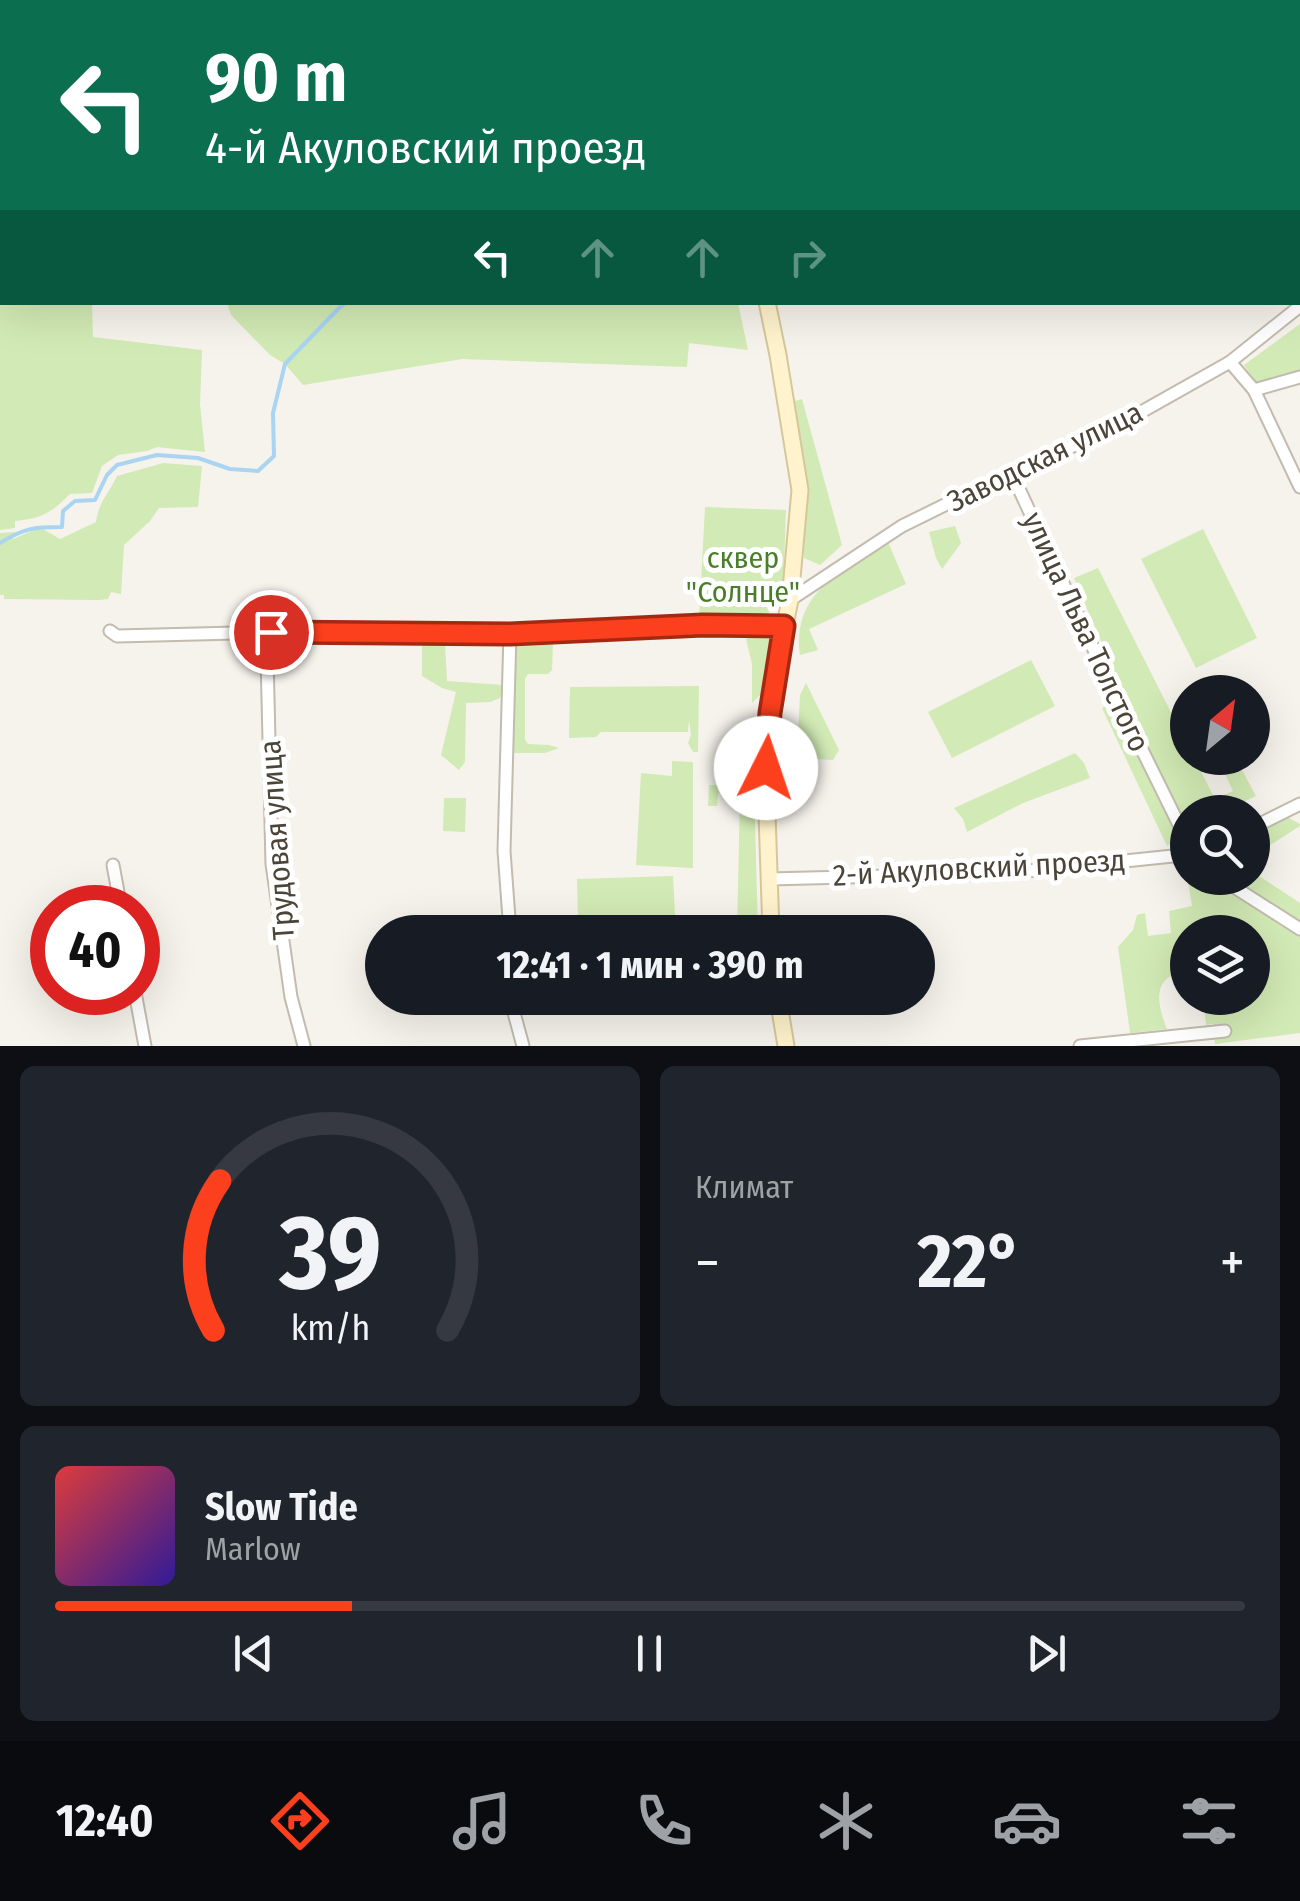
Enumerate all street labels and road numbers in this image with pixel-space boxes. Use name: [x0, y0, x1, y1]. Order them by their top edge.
street label: Заводская улица: [942, 394, 1148, 520]
street label: улица Льва Толстого: [1015, 507, 1157, 757]
street label: Трудовая улица: [252, 739, 302, 941]
street label: 2-й Акуловский проезд: [832, 842, 1126, 894]

